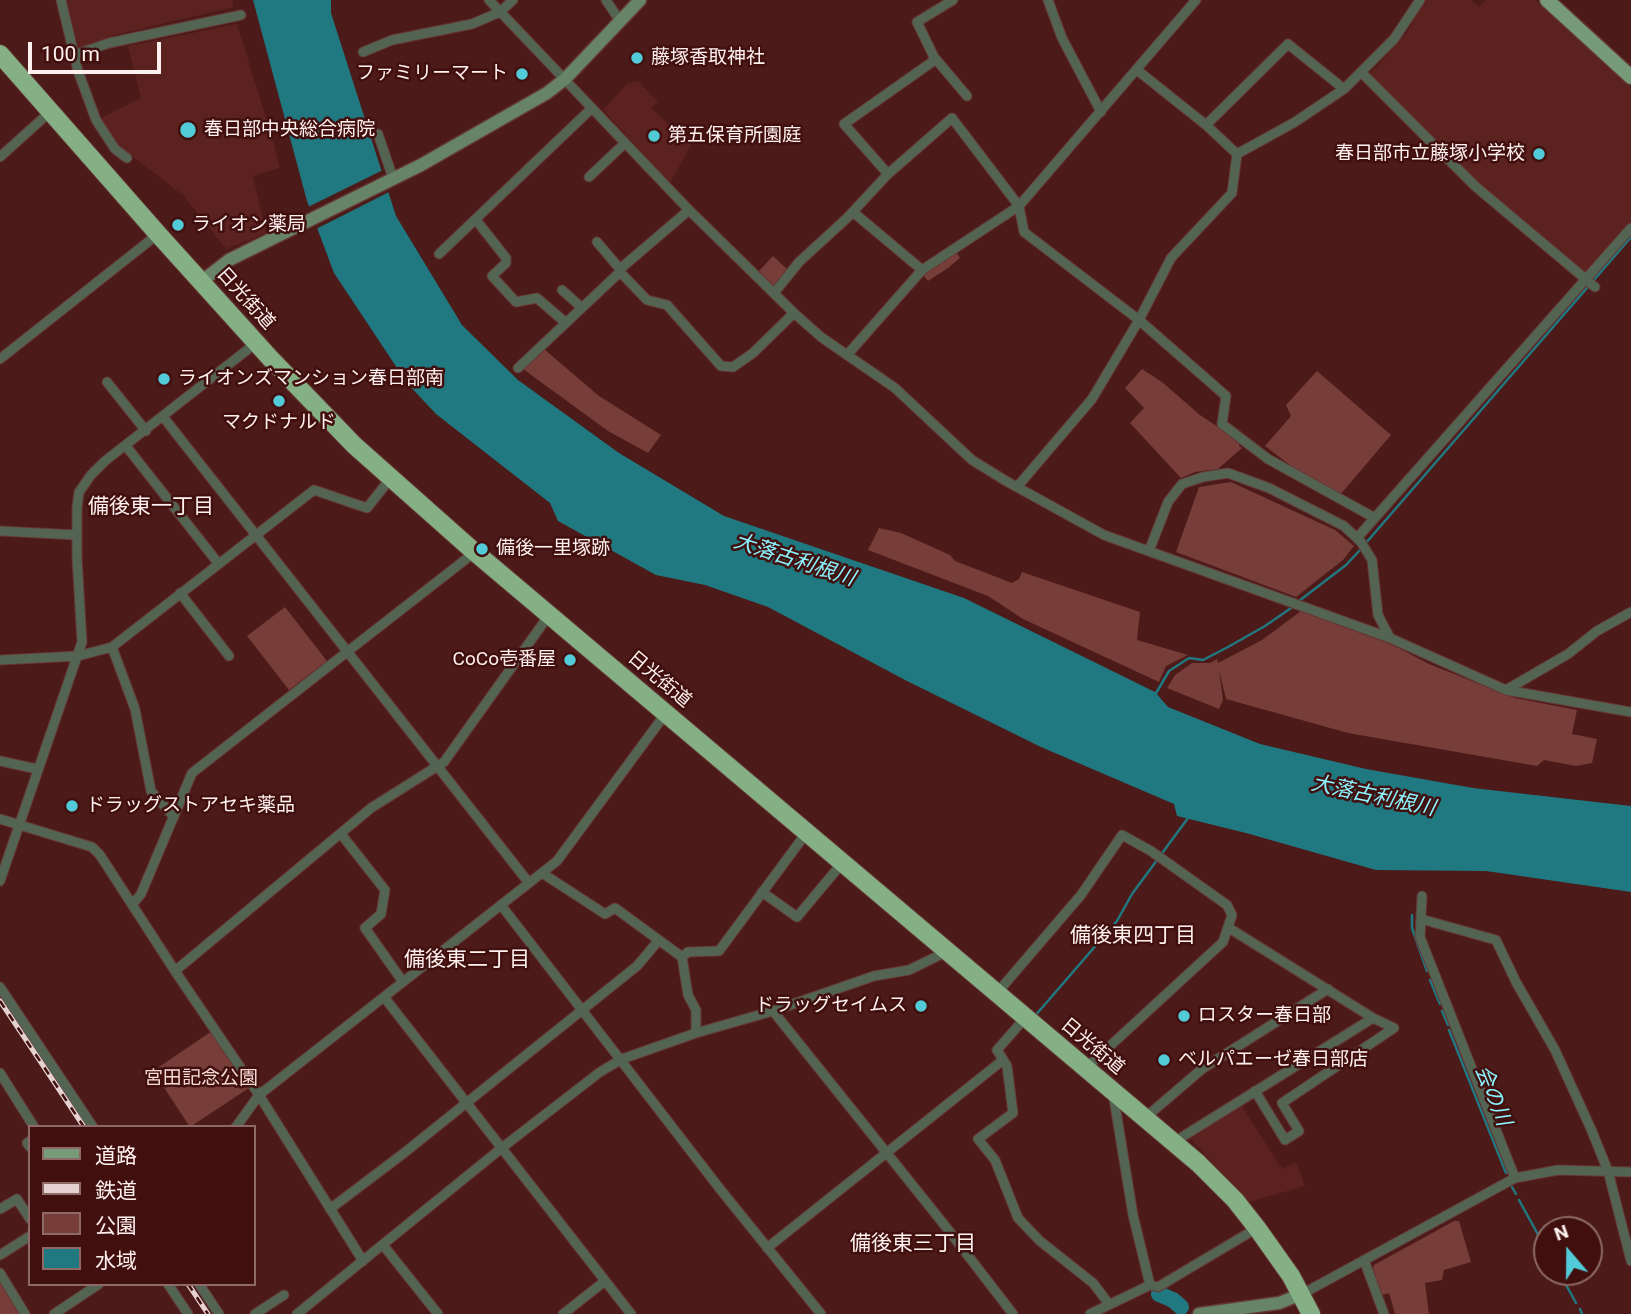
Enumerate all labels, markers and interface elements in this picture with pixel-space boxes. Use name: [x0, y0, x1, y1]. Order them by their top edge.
scale bar: [32, 28, 164, 72]
text: 100 m: [41, 42, 100, 66]
place label: 藤塚香取神社: [651, 47, 765, 69]
marker: 藤塚香取神社: [629, 50, 645, 66]
place label: ファミリーマート: [356, 63, 508, 85]
marker: ファミリーマート: [514, 66, 530, 82]
place label: 春日部中央総合病院: [204, 119, 375, 141]
marker: 春日部中央総合病院: [178, 120, 198, 140]
place label: 第五保育所園庭: [668, 125, 801, 147]
marker: 第五保育所園庭: [646, 128, 662, 144]
place label: 春日部市立藤塚小学校: [1335, 143, 1525, 165]
marker: 春日部市立藤塚小学校: [1531, 146, 1547, 162]
place label: ライオン薬局: [192, 214, 306, 236]
marker: ライオン薬局: [170, 217, 186, 233]
street label: 日光街道: [211, 263, 279, 335]
place label: ライオンズマンション春日部南: [178, 368, 444, 390]
marker: ライオンズマンション春日部南: [156, 371, 172, 387]
marker: マクドナルド: [271, 393, 287, 409]
place label: マクドナルド: [222, 412, 336, 434]
district label: 備後東一丁目: [88, 495, 214, 521]
water label: 大落古利根川: [730, 530, 858, 592]
place label: 備後一里塚跡: [496, 538, 610, 560]
marker: 備後一里塚跡: [474, 541, 490, 557]
street label: 日光街道: [623, 647, 695, 713]
place label: CoCo壱番屋: [453, 649, 556, 671]
marker: CoCo壱番屋: [562, 652, 578, 668]
water label: 大落古利根川: [1309, 772, 1437, 822]
place label: ドラッグストアセキ薬品: [86, 795, 295, 817]
marker: ドラッグストアセキ薬品: [64, 798, 80, 814]
district label: 備後東四丁目: [1070, 924, 1196, 950]
district label: 備後東二丁目: [404, 948, 530, 974]
place label: ドラッグセイムス: [755, 995, 907, 1017]
marker: ドラッグセイムス: [913, 998, 929, 1014]
place label: ロスター春日部: [1198, 1005, 1331, 1027]
marker: ロスター春日部: [1176, 1008, 1192, 1024]
street label: 日光街道: [1056, 1014, 1128, 1080]
place label: ベルパエーゼ春日部店: [1178, 1049, 1368, 1071]
marker: ベルパエーゼ春日部店: [1156, 1052, 1172, 1068]
water label: 会の川: [1469, 1062, 1515, 1130]
park label: 宮田記念公園: [144, 1068, 258, 1090]
legend: [28, 1125, 256, 1286]
text: 道路: [95, 1144, 137, 1168]
text: 鉄道: [95, 1179, 137, 1203]
text: 公園: [95, 1214, 137, 1238]
north arrow: [1533, 1216, 1603, 1286]
text: N: [1551, 1220, 1572, 1246]
district label: 備後東三丁目: [850, 1232, 976, 1258]
text: 水域: [95, 1249, 137, 1273]

